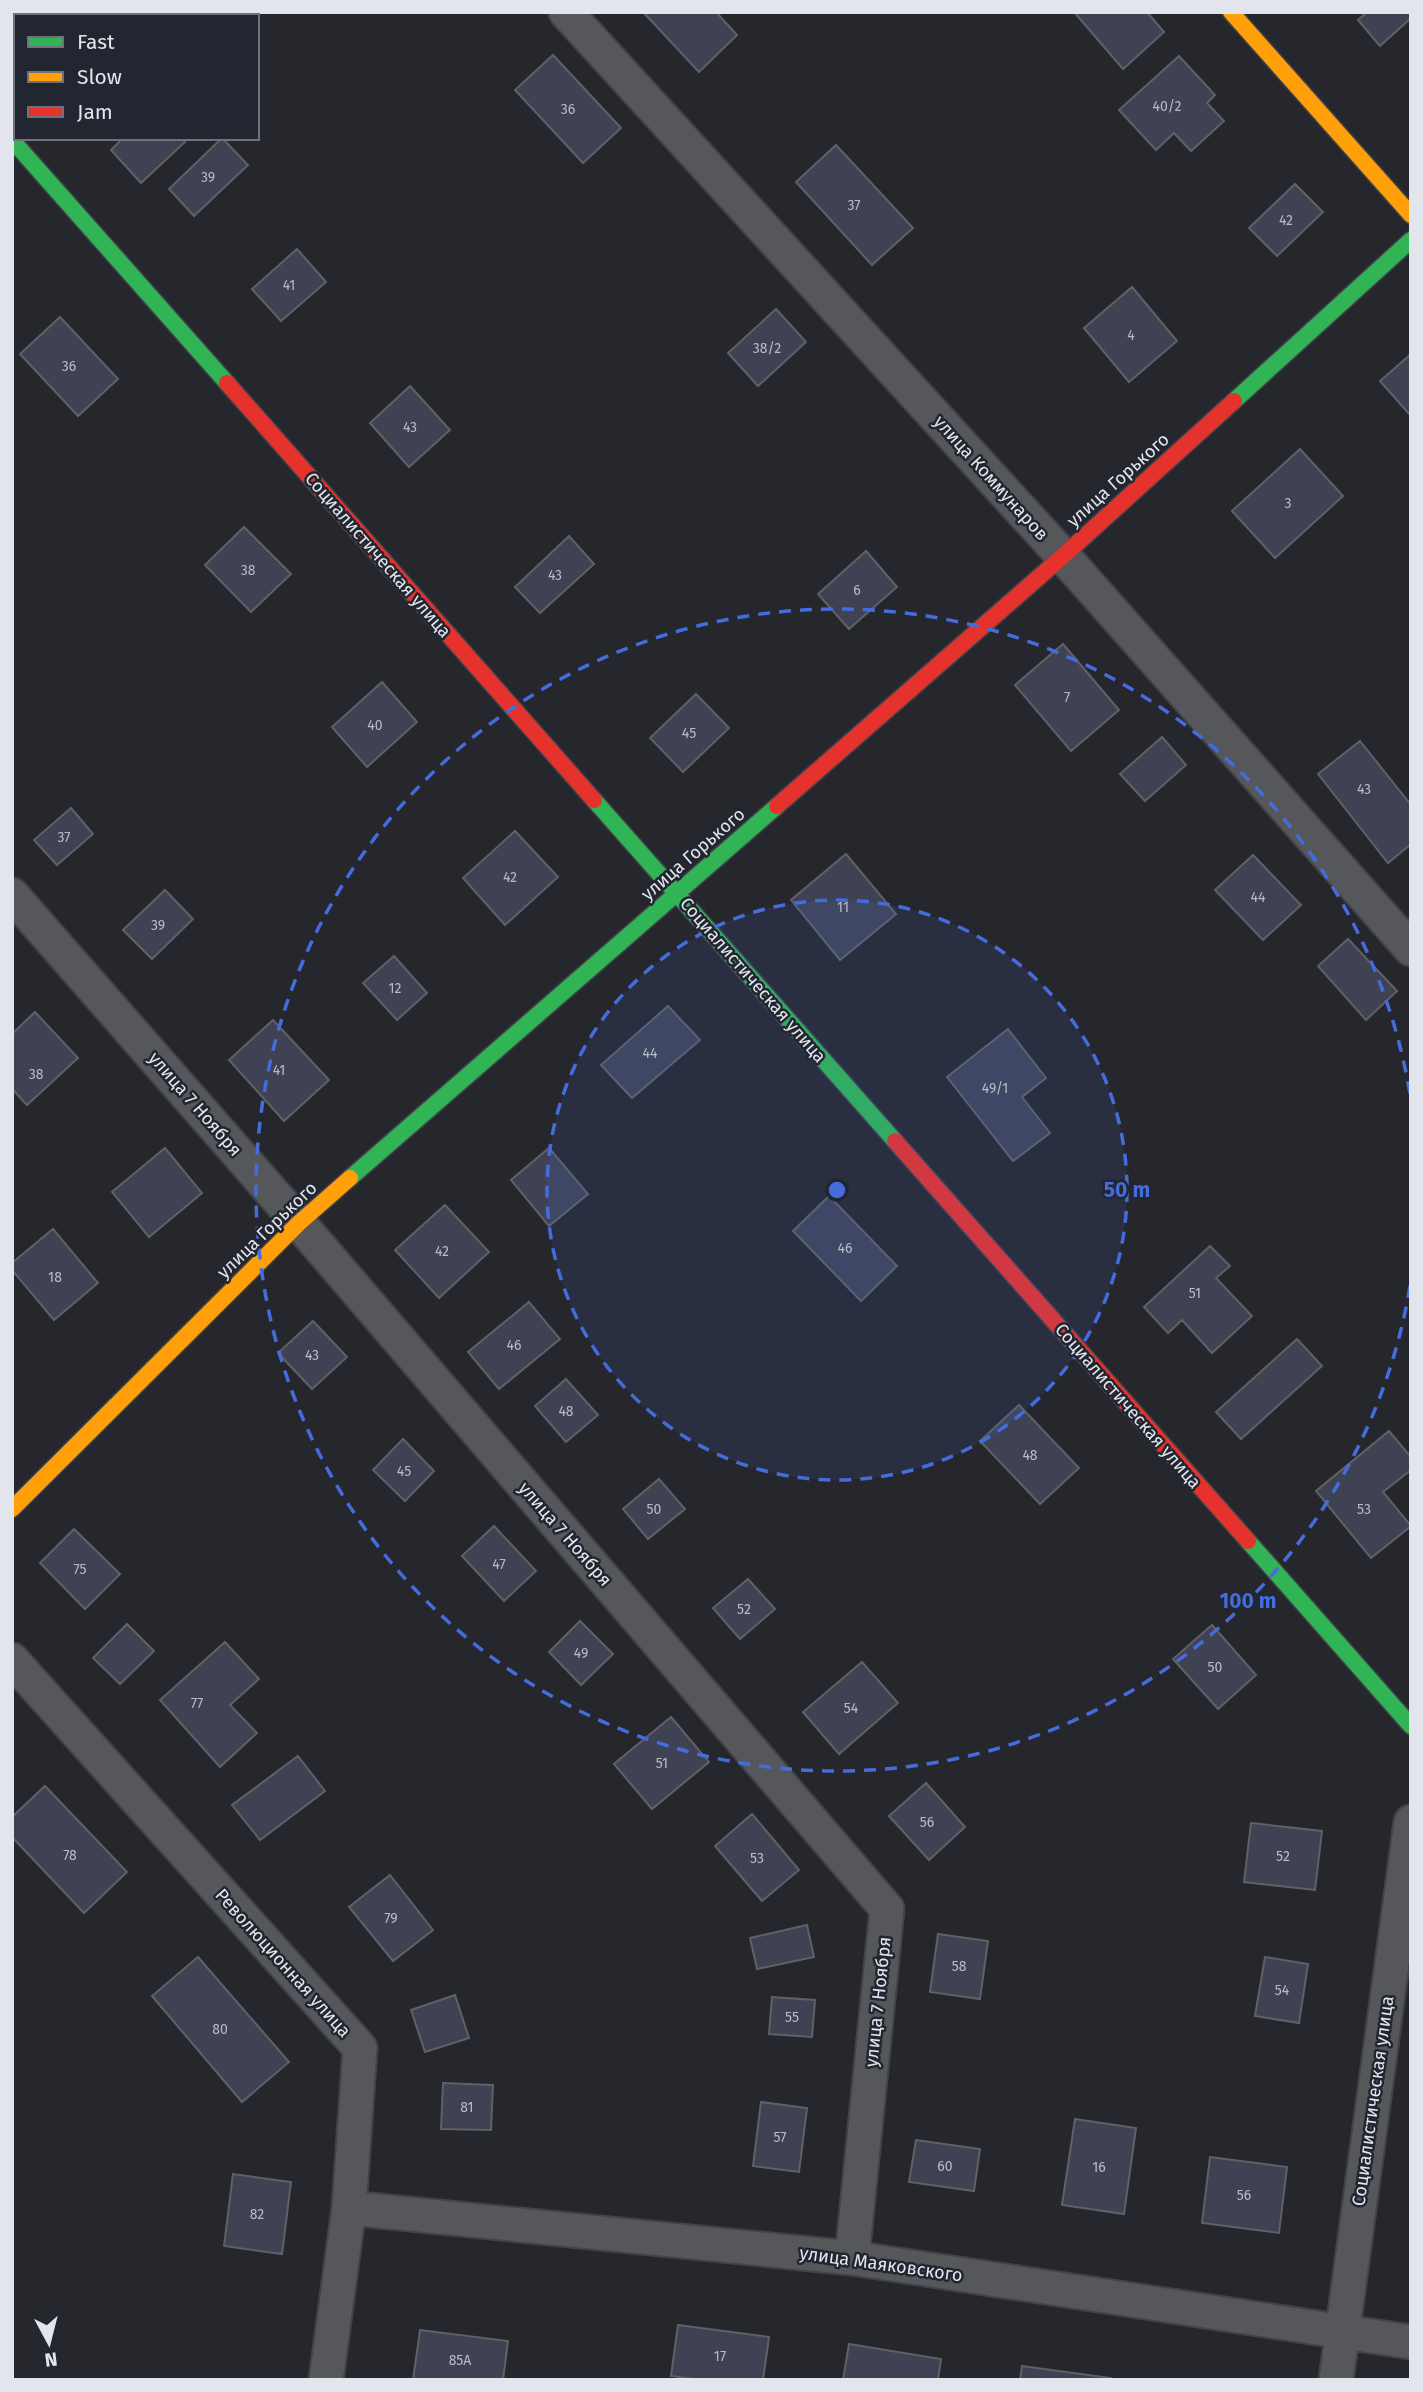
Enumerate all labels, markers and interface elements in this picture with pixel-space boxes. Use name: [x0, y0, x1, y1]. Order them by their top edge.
legend: [14, 14, 259, 140]
text: Fast: [77, 29, 115, 55]
text: Slow: [77, 64, 122, 90]
house number: 40/2: [1153, 98, 1182, 115]
text: Jam: [77, 99, 113, 125]
house number: 36: [561, 101, 575, 118]
house number: 39: [201, 169, 215, 186]
house number: 37: [847, 197, 861, 214]
house number: 42: [1279, 212, 1293, 229]
house number: 41: [283, 277, 295, 294]
house number: 4: [1127, 327, 1135, 344]
house number: 38/2: [753, 340, 781, 357]
house number: 36: [62, 358, 76, 375]
street label: улица Коммунаров: [929, 411, 1053, 545]
house number: 43: [403, 419, 417, 436]
street label: улица Горького: [1062, 428, 1174, 532]
street label: Социалистическая улица: [300, 468, 456, 642]
house number: 3: [1285, 495, 1292, 512]
house number: 38: [241, 562, 256, 579]
house number: 43: [548, 567, 562, 584]
house number: 6: [853, 582, 861, 599]
house number: 7: [1064, 689, 1070, 706]
house number: 40: [367, 717, 383, 734]
house number: 45: [682, 725, 696, 742]
house number: 43: [1357, 781, 1371, 798]
street label: улица Горького: [637, 803, 749, 905]
house number: 37: [57, 829, 71, 846]
house number: 42: [503, 869, 517, 886]
house number: 44: [1251, 889, 1266, 906]
street label: Социалистическая улица: [675, 893, 831, 1067]
house number: 11: [837, 899, 849, 916]
house number: 39: [151, 917, 165, 934]
house number: 12: [389, 980, 402, 997]
house number: 44: [643, 1045, 658, 1062]
street label: улица 7 Ноября: [144, 1047, 246, 1161]
house number: 41: [273, 1062, 285, 1079]
house number: 38: [29, 1066, 44, 1083]
house number: 49/1: [982, 1080, 1008, 1097]
street label: улица Горького: [213, 1177, 321, 1283]
text: 50 m: [1104, 1177, 1150, 1203]
centre of rings: [825, 1178, 849, 1202]
house number: 46: [838, 1240, 852, 1257]
house number: 42: [435, 1243, 449, 1260]
house number: 18: [48, 1269, 62, 1286]
house number: 51: [1189, 1285, 1201, 1302]
street label: Социалистическая улица: [1050, 1319, 1206, 1493]
house number: 46: [507, 1337, 521, 1354]
house number: 43: [305, 1347, 319, 1364]
house number: 48: [558, 1403, 574, 1420]
house number: 48: [1022, 1447, 1038, 1464]
house number: 45: [397, 1463, 411, 1480]
street label: улица 7 Ноября: [514, 1477, 616, 1591]
house number: 50: [647, 1501, 662, 1518]
house number: 53: [1357, 1501, 1371, 1518]
house number: 47: [492, 1556, 506, 1573]
house number: 75: [73, 1561, 87, 1578]
text: 100 m: [1219, 1588, 1277, 1614]
house number: 52: [737, 1601, 751, 1618]
house number: 49: [574, 1645, 588, 1662]
house number: 50: [1208, 1659, 1223, 1676]
house number: 77: [191, 1695, 203, 1712]
house number: 54: [844, 1700, 859, 1717]
house number: 51: [656, 1755, 668, 1772]
house number: 56: [920, 1814, 934, 1831]
house number: 78: [63, 1847, 77, 1864]
house number: 52: [1276, 1848, 1290, 1865]
house number: 53: [750, 1850, 764, 1867]
street label: Революционная улица: [210, 1884, 356, 2042]
house number: 79: [384, 1910, 398, 1927]
street label: улица 7 Ноября: [860, 1936, 896, 2068]
house number: 58: [952, 1958, 967, 1975]
house number: 54: [1275, 1982, 1290, 1999]
street label: Социалистическая улица: [1347, 1994, 1399, 2208]
house number: 55: [785, 2009, 799, 2026]
house number: 80: [212, 2021, 228, 2038]
house number: 81: [460, 2099, 474, 2116]
house number: 57: [774, 2129, 786, 2146]
house number: 60: [937, 2158, 953, 2175]
house number: 16: [1092, 2159, 1106, 2176]
house number: 56: [1237, 2187, 1251, 2204]
house number: 82: [250, 2206, 264, 2223]
street label: улица Маяковского: [798, 2242, 964, 2286]
north arrow: [14, 2308, 84, 2378]
text: N: [43, 2347, 59, 2372]
house number: 17: [714, 2348, 726, 2365]
house number: 85А: [449, 2352, 471, 2369]

